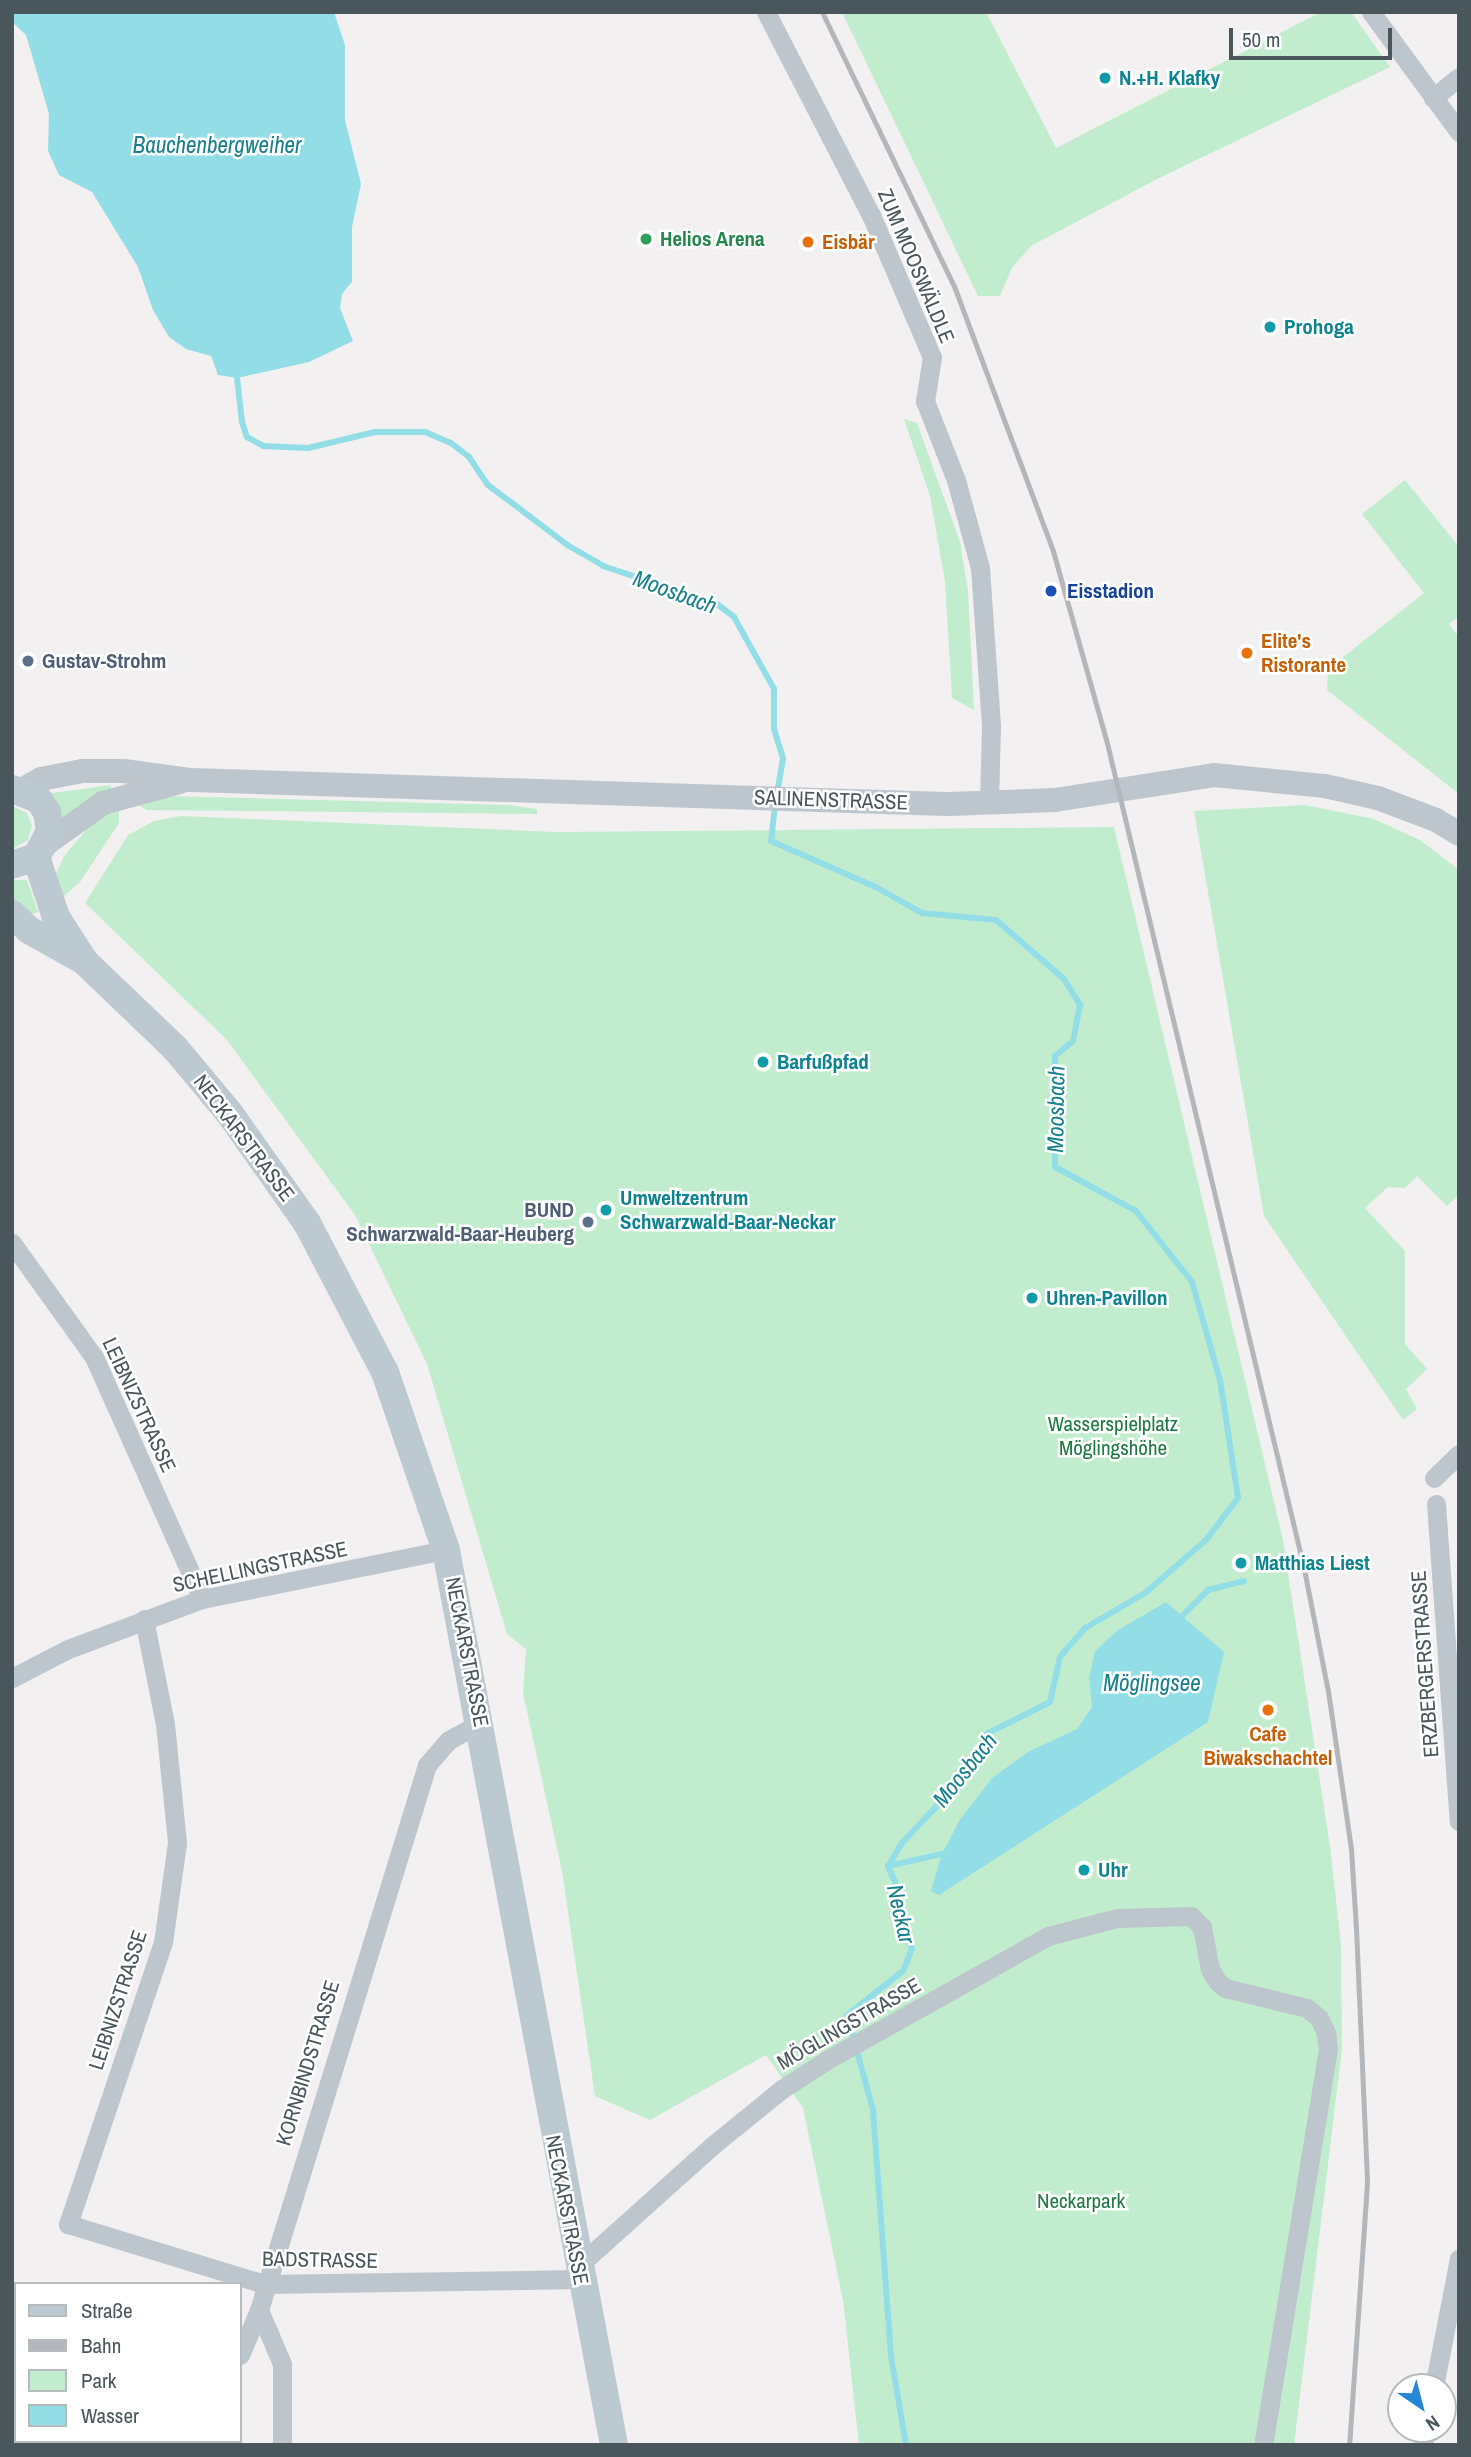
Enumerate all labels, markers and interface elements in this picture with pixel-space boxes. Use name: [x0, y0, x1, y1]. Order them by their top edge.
scale bar: [1233, 14, 1396, 58]
text: 50 m: [1242, 25, 1280, 54]
place label: N.+H. Klafky: [1119, 65, 1220, 91]
marker: N.+H. Klafky: [1097, 70, 1113, 86]
water label: Bauchenbergweiher: [133, 131, 301, 159]
street label: ZUM MOOSWÄLDLE: [872, 185, 960, 347]
place label: Helios Arena: [660, 226, 765, 252]
place label: Eisbär: [822, 229, 875, 255]
marker: Helios Arena: [638, 231, 654, 247]
marker: Eisbär: [800, 234, 816, 250]
place label: Prohoga: [1284, 314, 1354, 340]
marker: Prohoga: [1262, 319, 1278, 335]
water label: Moosbach: [629, 564, 721, 620]
place label: Eisstadion: [1067, 578, 1154, 604]
marker: Eisstadion: [1041, 581, 1061, 601]
place label: Elite's Ristorante: [1261, 628, 1346, 678]
marker: Elite's Ristorante: [1239, 645, 1255, 661]
place label: Gustav-Strohm: [42, 648, 166, 674]
marker: Gustav-Strohm: [20, 653, 36, 669]
street label: SALINENSTRASSE: [754, 785, 908, 815]
place label: Barfußpfad: [777, 1049, 869, 1075]
marker: Barfußpfad: [755, 1054, 771, 1070]
water label: Moosbach: [1041, 1065, 1071, 1153]
street label: NECKARSTRASSE: [188, 1070, 300, 1206]
place label: Umweltzentrum Schwarzwald-Baar-Neckar: [620, 1185, 835, 1235]
place label: BUND Schwarzwald-Baar-Heuberg: [346, 1197, 574, 1247]
marker: Umweltzentrum Schwarzwald-Baar-Neckar: [598, 1202, 614, 1218]
marker: BUND Schwarzwald-Baar-Heuberg: [580, 1214, 596, 1230]
place label: Uhren-Pavillon: [1046, 1285, 1168, 1311]
marker: Uhren-Pavillon: [1024, 1290, 1040, 1306]
street label: LEIBNIZSTRASSE: [97, 1334, 181, 1476]
park label: Wasserspielplatz Möglingshöhe: [1048, 1411, 1178, 1461]
street label: SCHELLINGSTRASSE: [170, 1536, 350, 1598]
place label: Matthias Liest: [1255, 1550, 1370, 1576]
marker: Matthias Liest: [1233, 1555, 1249, 1571]
street label: ERZBERGERSTRASSE: [1406, 1570, 1444, 1758]
street label: NECKARSTRASSE: [440, 1575, 494, 1729]
water label: Möglingsee: [1103, 1669, 1201, 1697]
marker: Cafe Biwakschachtel: [1260, 1702, 1276, 1718]
place label: Cafe Biwakschachtel: [1203, 1721, 1333, 1771]
water label: Moosbach: [927, 1728, 1003, 1812]
place label: Uhr: [1098, 1857, 1128, 1883]
marker: Uhr: [1076, 1862, 1092, 1878]
water label: Neckar: [881, 1882, 921, 1946]
street label: LEIBNIZSTRASSE: [84, 1927, 152, 2073]
street label: MÖGLINGSTRASSE: [773, 1973, 925, 2075]
street label: KORNBINDSTRASSE: [271, 1977, 345, 2149]
street label: NECKARSTRASSE: [540, 2133, 594, 2287]
park label: Neckarpark: [1037, 2188, 1125, 2214]
street label: BADSTRASSE: [262, 2246, 378, 2274]
legend: [14, 2282, 242, 2443]
text: Straße: [81, 2296, 133, 2325]
text: Bahn: [81, 2331, 121, 2360]
text: Park: [81, 2366, 116, 2395]
north arrow: [1387, 2373, 1457, 2443]
text: Wasser: [81, 2401, 139, 2430]
text: N: [1421, 2410, 1445, 2437]

